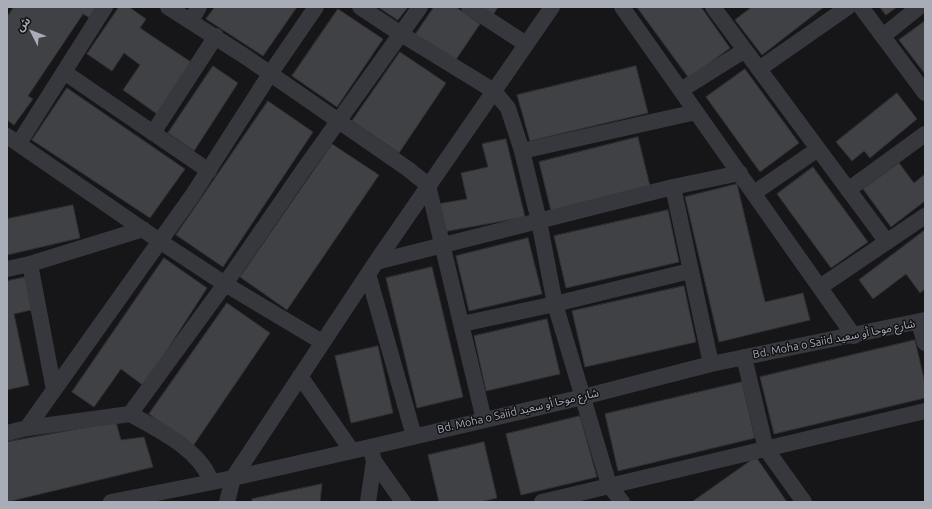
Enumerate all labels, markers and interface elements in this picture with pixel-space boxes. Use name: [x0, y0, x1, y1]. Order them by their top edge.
north arrow: [12, 12, 52, 52]
text: ش: [14, 14, 33, 34]
street label: Bd. Moha o Saiid شارع موحا أو سعيد: [752, 317, 916, 361]
street label: Bd. Moha o Saiid شارع موحا أو سعيد: [436, 386, 600, 436]

